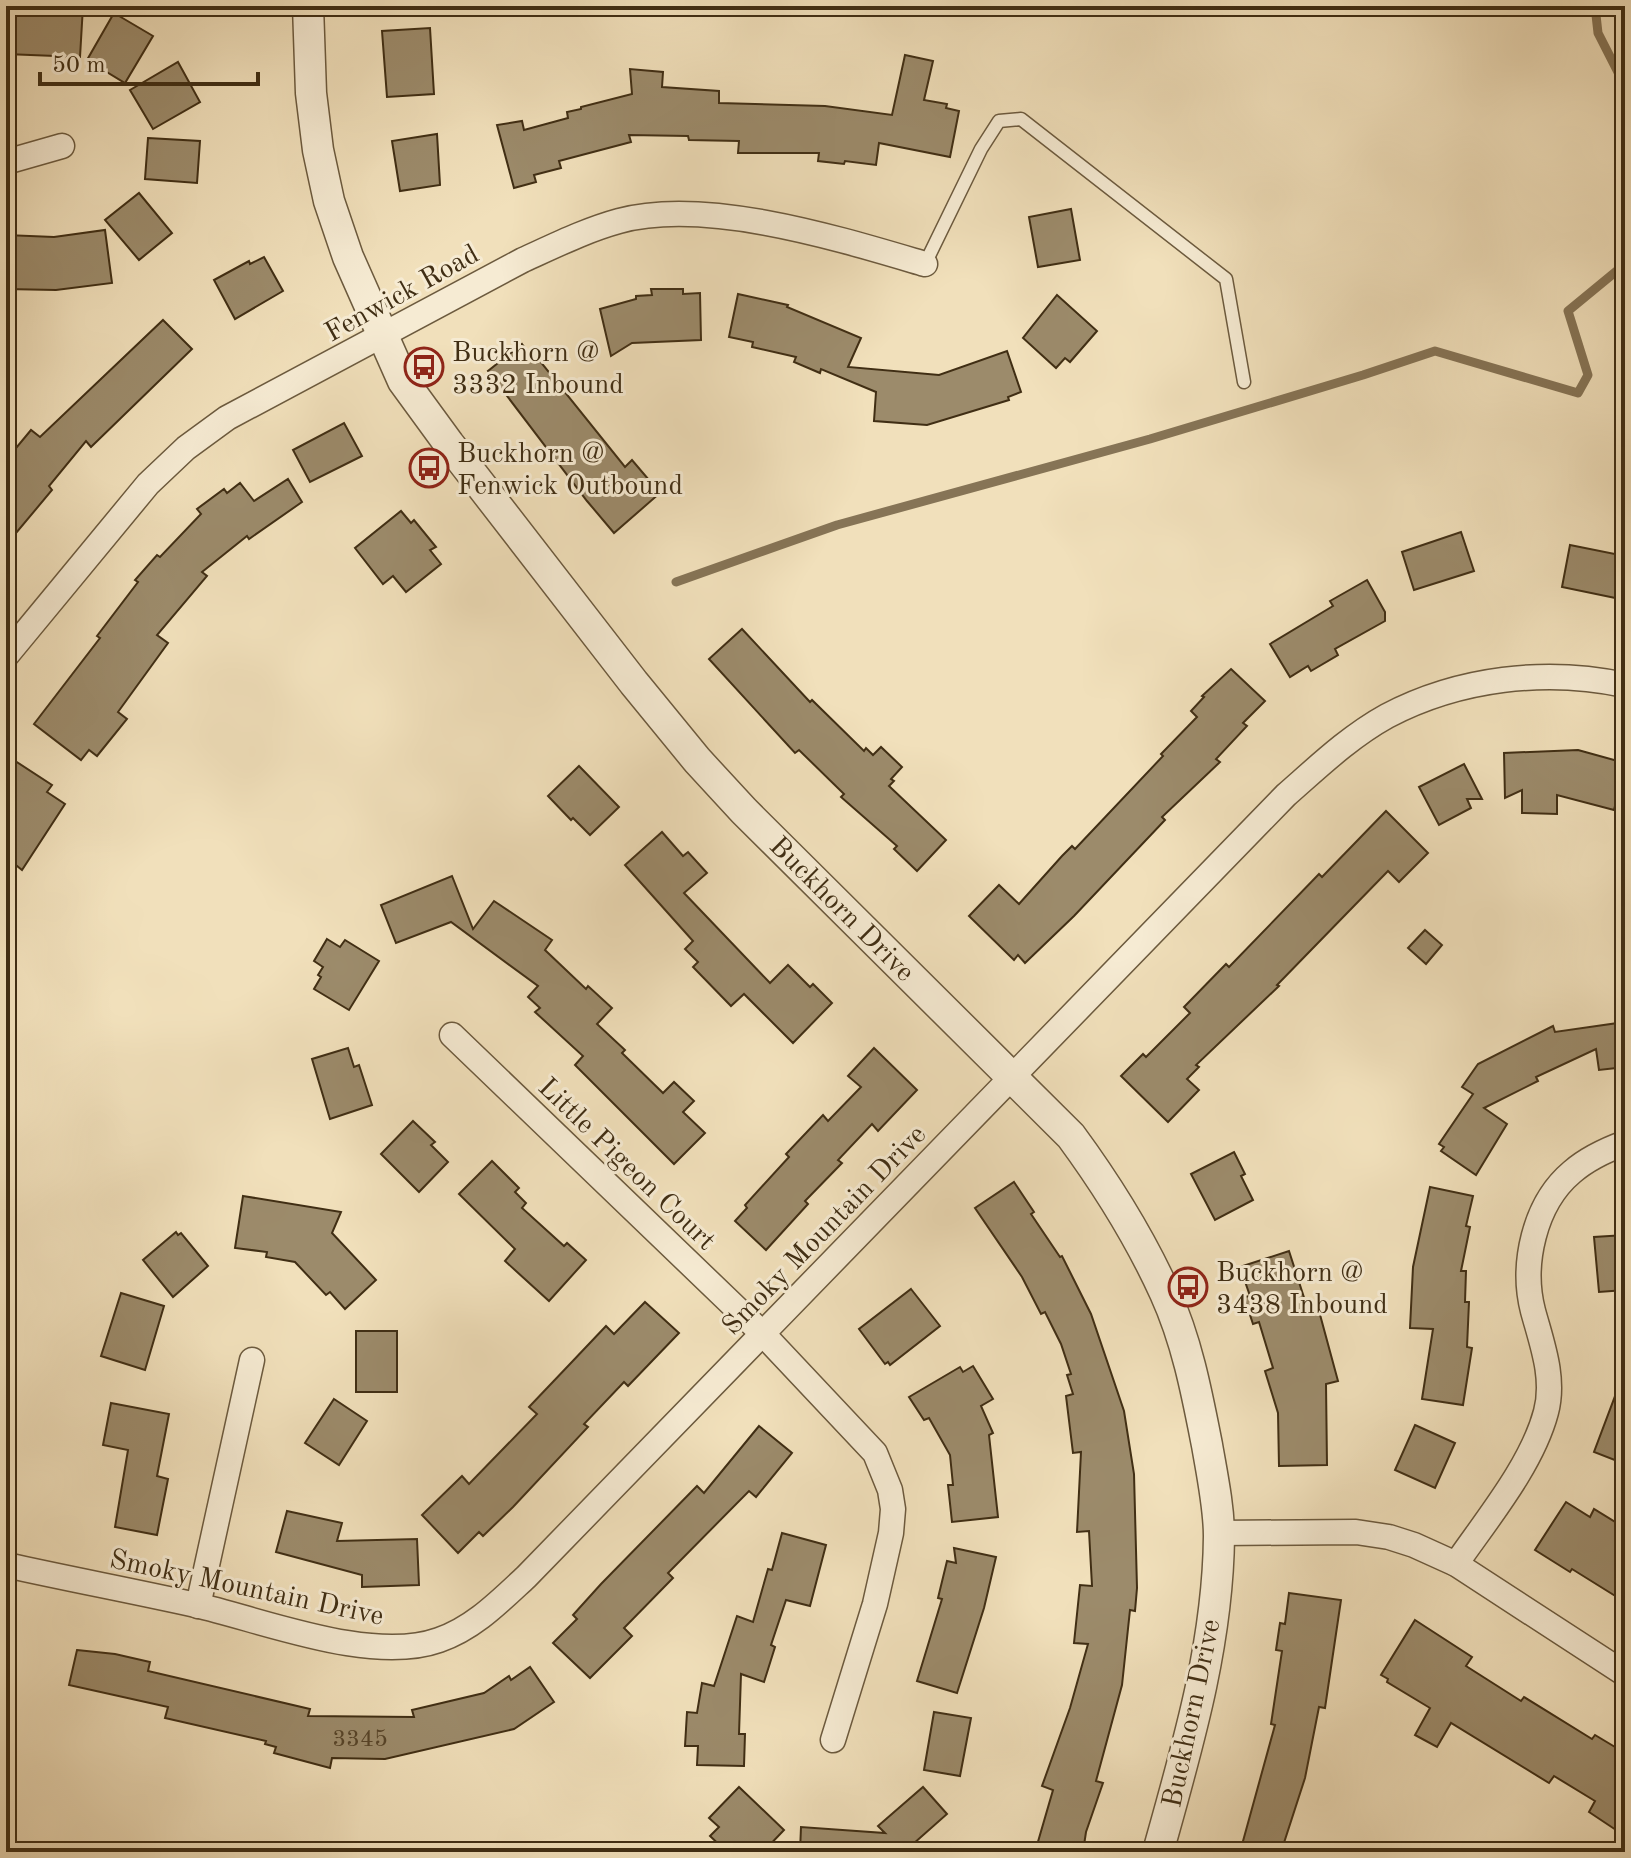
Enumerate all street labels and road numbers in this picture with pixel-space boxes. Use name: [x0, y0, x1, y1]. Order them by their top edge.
street label: Fenwick Road: [321, 241, 484, 348]
street label: Buckhorn Drive: [763, 832, 919, 988]
street label: Little Pigeon Court: [532, 1074, 720, 1257]
street label: Smoky Mountain Drive: [718, 1121, 932, 1341]
street label: Smoky Mountain Drive: [107, 1546, 386, 1632]
street label: Buckhorn Drive: [1159, 1617, 1227, 1810]

